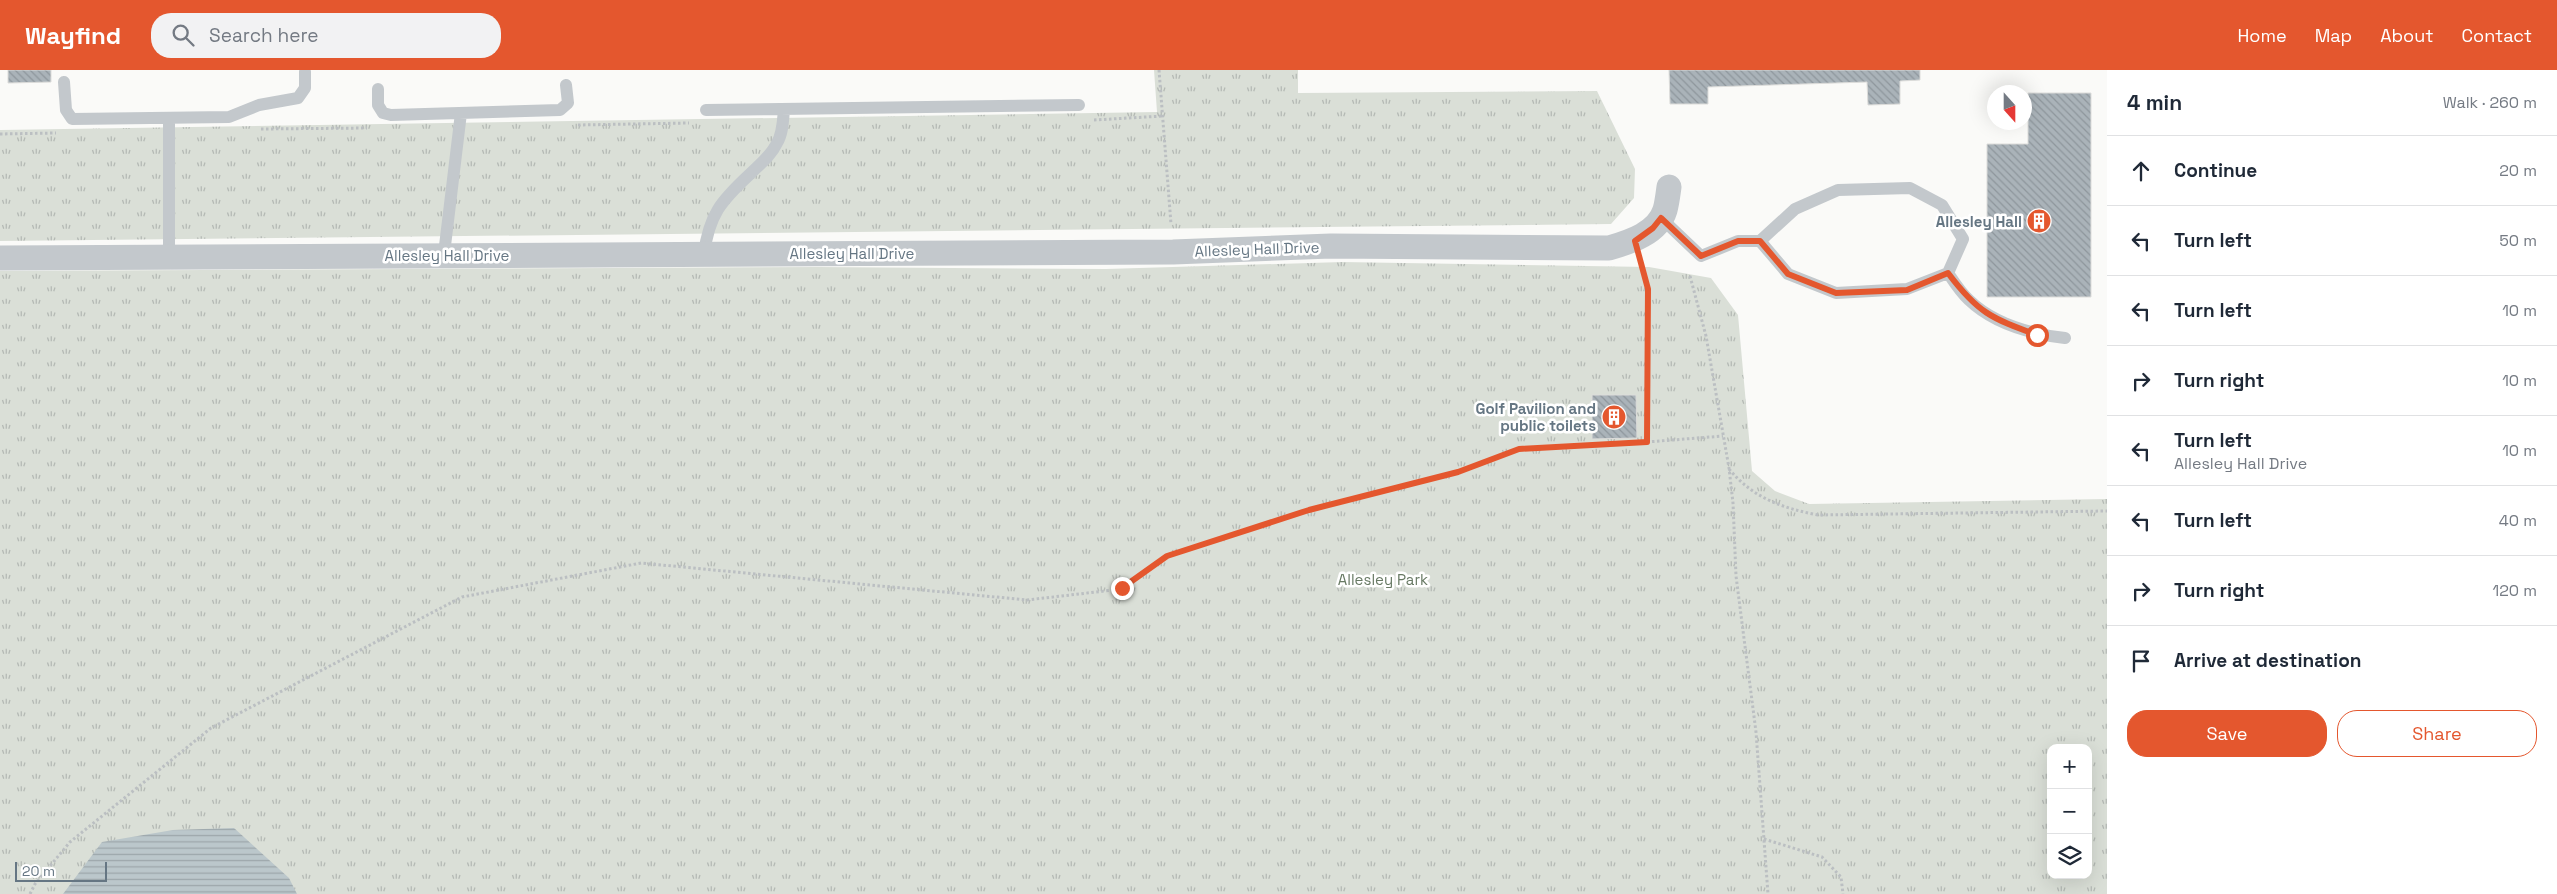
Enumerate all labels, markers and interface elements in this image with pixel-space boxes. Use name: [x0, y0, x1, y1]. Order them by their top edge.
search box: [151, 13, 501, 58]
text: Wayfind: [25, 20, 121, 51]
icon: search: [169, 21, 197, 49]
text: Search here: [209, 23, 319, 48]
text: Home: [2238, 24, 2287, 47]
text: Map: [2315, 24, 2352, 47]
text: About: [2380, 24, 2434, 47]
text: Contact: [2462, 24, 2532, 47]
north arrow: [1987, 85, 2032, 130]
text: 4 min: [2127, 89, 2182, 116]
text: Walk · 260 m: [2443, 92, 2537, 113]
icon: ahead: [2127, 157, 2155, 185]
text: Continue: [2174, 158, 2257, 183]
text: 20 m: [2499, 160, 2537, 181]
building icon: Allesley Hall: [2026, 208, 2052, 234]
place label: Allesley Hall: [1936, 212, 2022, 231]
icon: left: [2127, 227, 2155, 255]
text: Turn left: [2174, 228, 2252, 253]
text: 50 m: [2499, 230, 2537, 251]
street label: Allesley Hall Drive: [1194, 237, 1320, 261]
street label: Allesley Hall Drive: [790, 244, 915, 263]
street label: Allesley Hall Drive: [385, 246, 510, 265]
icon: left: [2127, 297, 2155, 325]
text: Turn left: [2174, 298, 2252, 323]
text: 10 m: [2502, 300, 2537, 321]
route start: [2026, 324, 2049, 347]
icon: right: [2127, 367, 2155, 395]
text: Turn right: [2174, 368, 2264, 393]
text: 10 m: [2502, 370, 2537, 391]
place label: Golf Pavilion and public toilets: [1475, 399, 1596, 435]
building icon: Golf Pavilion and public toilets: [1601, 404, 1627, 430]
text: Turn left: [2174, 428, 2252, 453]
icon: left: [2127, 437, 2155, 465]
text: 10 m: [2502, 440, 2537, 461]
text: Allesley Hall Drive: [2174, 453, 2307, 474]
icon: left: [2127, 507, 2155, 535]
text: Turn left: [2174, 508, 2252, 533]
text: 40 m: [2499, 510, 2537, 531]
park label: Allesley Park: [1338, 570, 1428, 589]
route end: [1111, 577, 1134, 600]
icon: right: [2127, 577, 2155, 605]
text: Turn right: [2174, 578, 2264, 603]
text: 120 m: [2493, 580, 2537, 601]
icon: arrive: [2127, 647, 2155, 675]
text: Arrive at destination: [2174, 648, 2362, 673]
button: Save: [2127, 710, 2327, 757]
button: Share: [2337, 710, 2537, 757]
map controls: [2047, 744, 2092, 879]
button: +: [2047, 744, 2092, 789]
button: −: [2047, 789, 2092, 834]
button: layers: [2047, 834, 2092, 879]
scale bar: [15, 859, 108, 882]
text: 20 m: [22, 862, 55, 880]

